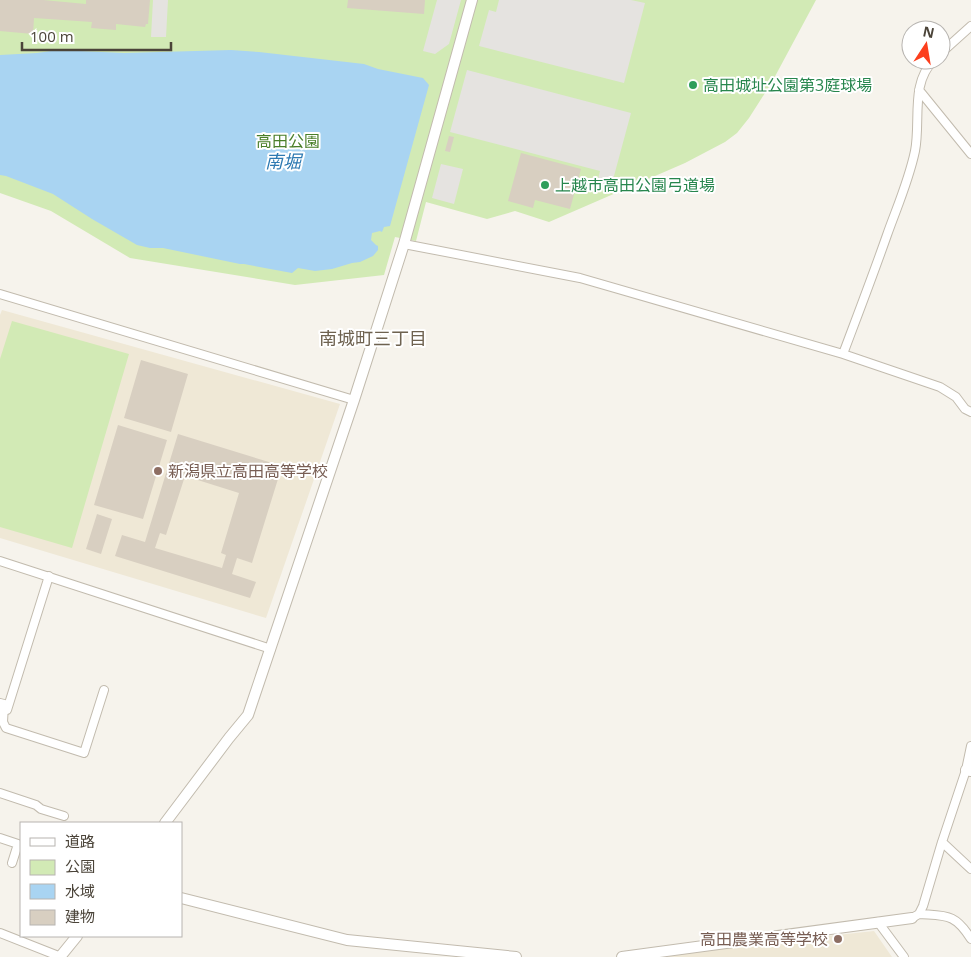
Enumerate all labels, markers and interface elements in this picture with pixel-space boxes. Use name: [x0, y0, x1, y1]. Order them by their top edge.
scale bar: [22, 20, 171, 52]
north arrow: [901, 20, 951, 70]
text: N: [921, 21, 936, 42]
text: 100 m: [30, 26, 74, 46]
place label: 高田城址公園第3庭球場: [703, 74, 872, 96]
marker: 高田城址公園第3庭球場: [687, 79, 699, 91]
park label: 高田公園: [256, 130, 320, 152]
water label: 南堀: [265, 149, 304, 173]
place label: 上越市高田公園弓道場: [555, 174, 715, 196]
marker: 上越市高田公園弓道場: [539, 179, 551, 191]
district label: 南城町三丁目: [319, 326, 427, 350]
place label: 新潟県立高田高等学校: [168, 460, 328, 482]
marker: 新潟県立高田高等学校: [152, 465, 164, 477]
legend: [20, 822, 182, 937]
text: 道路: [65, 831, 95, 851]
text: 公園: [65, 856, 95, 876]
text: 水域: [65, 881, 95, 901]
text: 建物: [65, 906, 95, 926]
place label: 高田農業高等学校: [700, 928, 828, 950]
marker: 高田農業高等学校: [832, 933, 844, 945]

